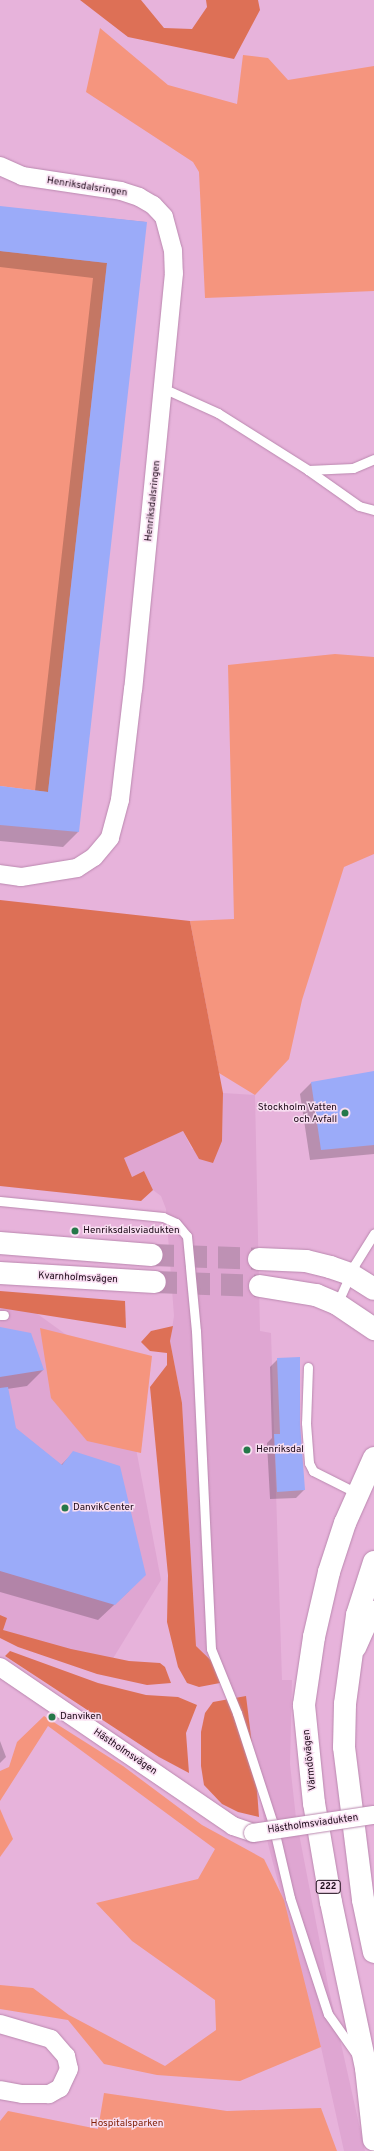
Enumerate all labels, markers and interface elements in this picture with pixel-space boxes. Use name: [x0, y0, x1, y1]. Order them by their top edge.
street label: Henriksdalsringen: [46, 175, 128, 199]
street label: Henriksdalsringen: [143, 460, 163, 542]
place label: Stockholm Vatten och Avfall: [257, 1101, 337, 1124]
marker: Stockholm Vatten och Avfall: [340, 1108, 350, 1118]
place label: Henriksdalsviadukten: [83, 1225, 180, 1237]
marker: Henriksdalsviadukten: [70, 1226, 80, 1236]
street label: Kvarnholmsvägen: [38, 1270, 118, 1286]
marker: Henriksdal: [241, 1444, 253, 1456]
place label: Henriksdal: [256, 1444, 304, 1456]
place label: DanvikCenter: [73, 1502, 134, 1514]
marker: DanvikCenter: [60, 1503, 70, 1513]
place label: Danviken: [60, 1711, 101, 1723]
marker: Danviken: [47, 1712, 57, 1722]
street label: Hästholmsvägen: [91, 1726, 159, 1778]
street label: Värmdövägen: [301, 1729, 319, 1791]
street label: Hästholmsviadukten: [267, 1812, 359, 1836]
road number: 222: [315, 1880, 341, 1894]
park label: Hospitalsparken: [91, 2118, 163, 2130]

